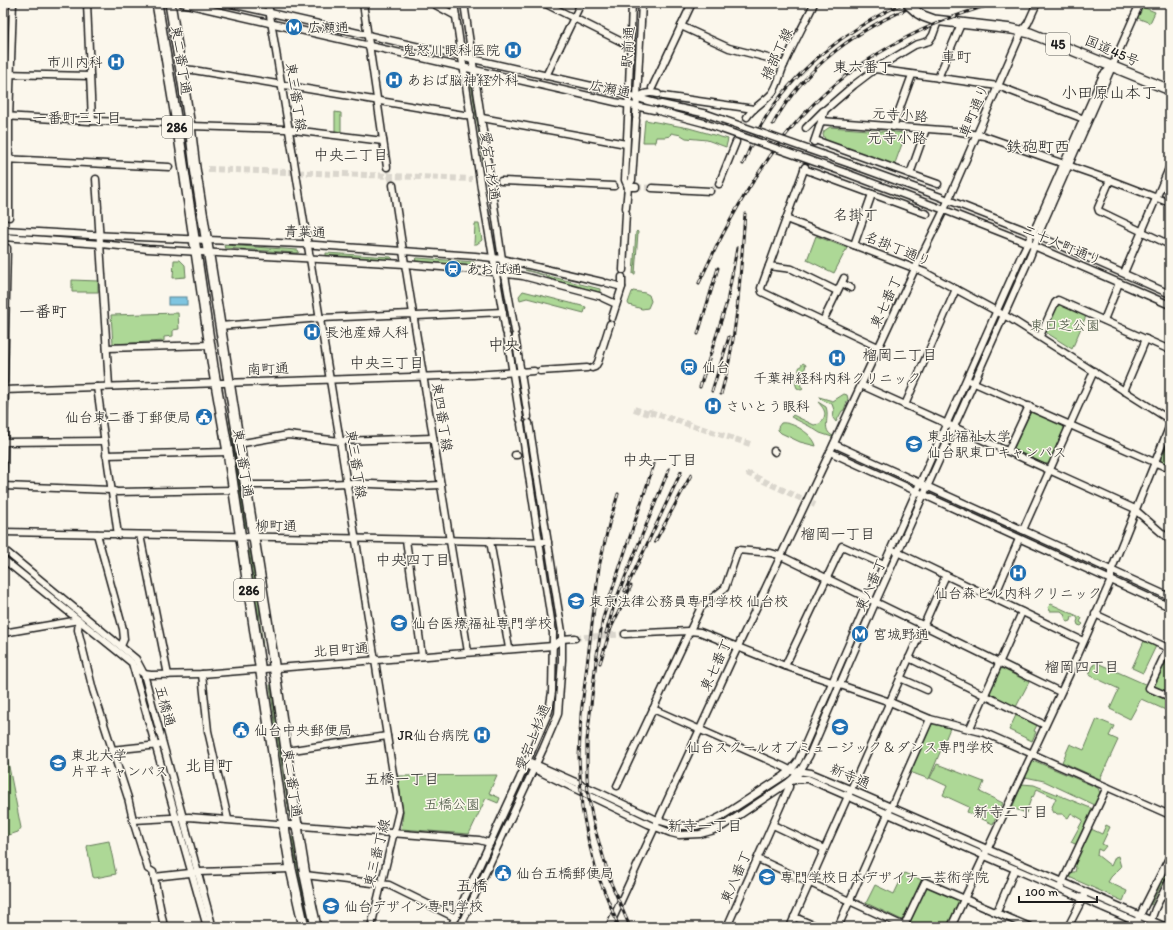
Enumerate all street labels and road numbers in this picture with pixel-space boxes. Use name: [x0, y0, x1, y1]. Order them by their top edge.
street label: 東二番丁通: [167, 24, 195, 96]
street label: 駅前通: [618, 25, 638, 69]
street label: 掃部丁線: [757, 25, 797, 83]
street label: 国道45号: [1082, 32, 1142, 70]
road number: 45: [1046, 33, 1070, 55]
street label: 東三番丁線: [282, 61, 310, 133]
street label: 広瀬通: [588, 76, 632, 102]
street label: 車町通り: [955, 82, 993, 140]
street label: 元寺小路: [871, 105, 929, 125]
road number: 286: [162, 116, 192, 138]
street label: 愛宕上杉通: [477, 130, 503, 202]
street label: 二十人町通り: [1020, 221, 1104, 269]
street label: 青葉通: [284, 222, 326, 242]
street label: 名掛丁通り: [862, 228, 934, 270]
street label: 東七番丁: [866, 273, 906, 331]
street label: 南町通: [247, 360, 289, 378]
street label: 東四番丁線: [428, 381, 456, 453]
street label: 東二番丁通: [229, 427, 257, 499]
street label: 東三番丁線: [342, 428, 370, 500]
street label: 柳町通: [255, 517, 297, 535]
street label: 東八番丁: [852, 556, 890, 614]
road number: 286: [234, 579, 264, 601]
street label: 東七番丁: [696, 636, 736, 694]
street label: 北目町通: [312, 640, 370, 660]
street label: 五橋通: [151, 684, 179, 728]
street label: 愛宕上杉通: [512, 701, 554, 773]
street label: 東二番丁通: [279, 747, 305, 819]
street label: 新寺通: [827, 760, 873, 792]
street label: 東三番丁線: [360, 817, 394, 889]
street label: 東八番丁: [717, 848, 755, 906]

